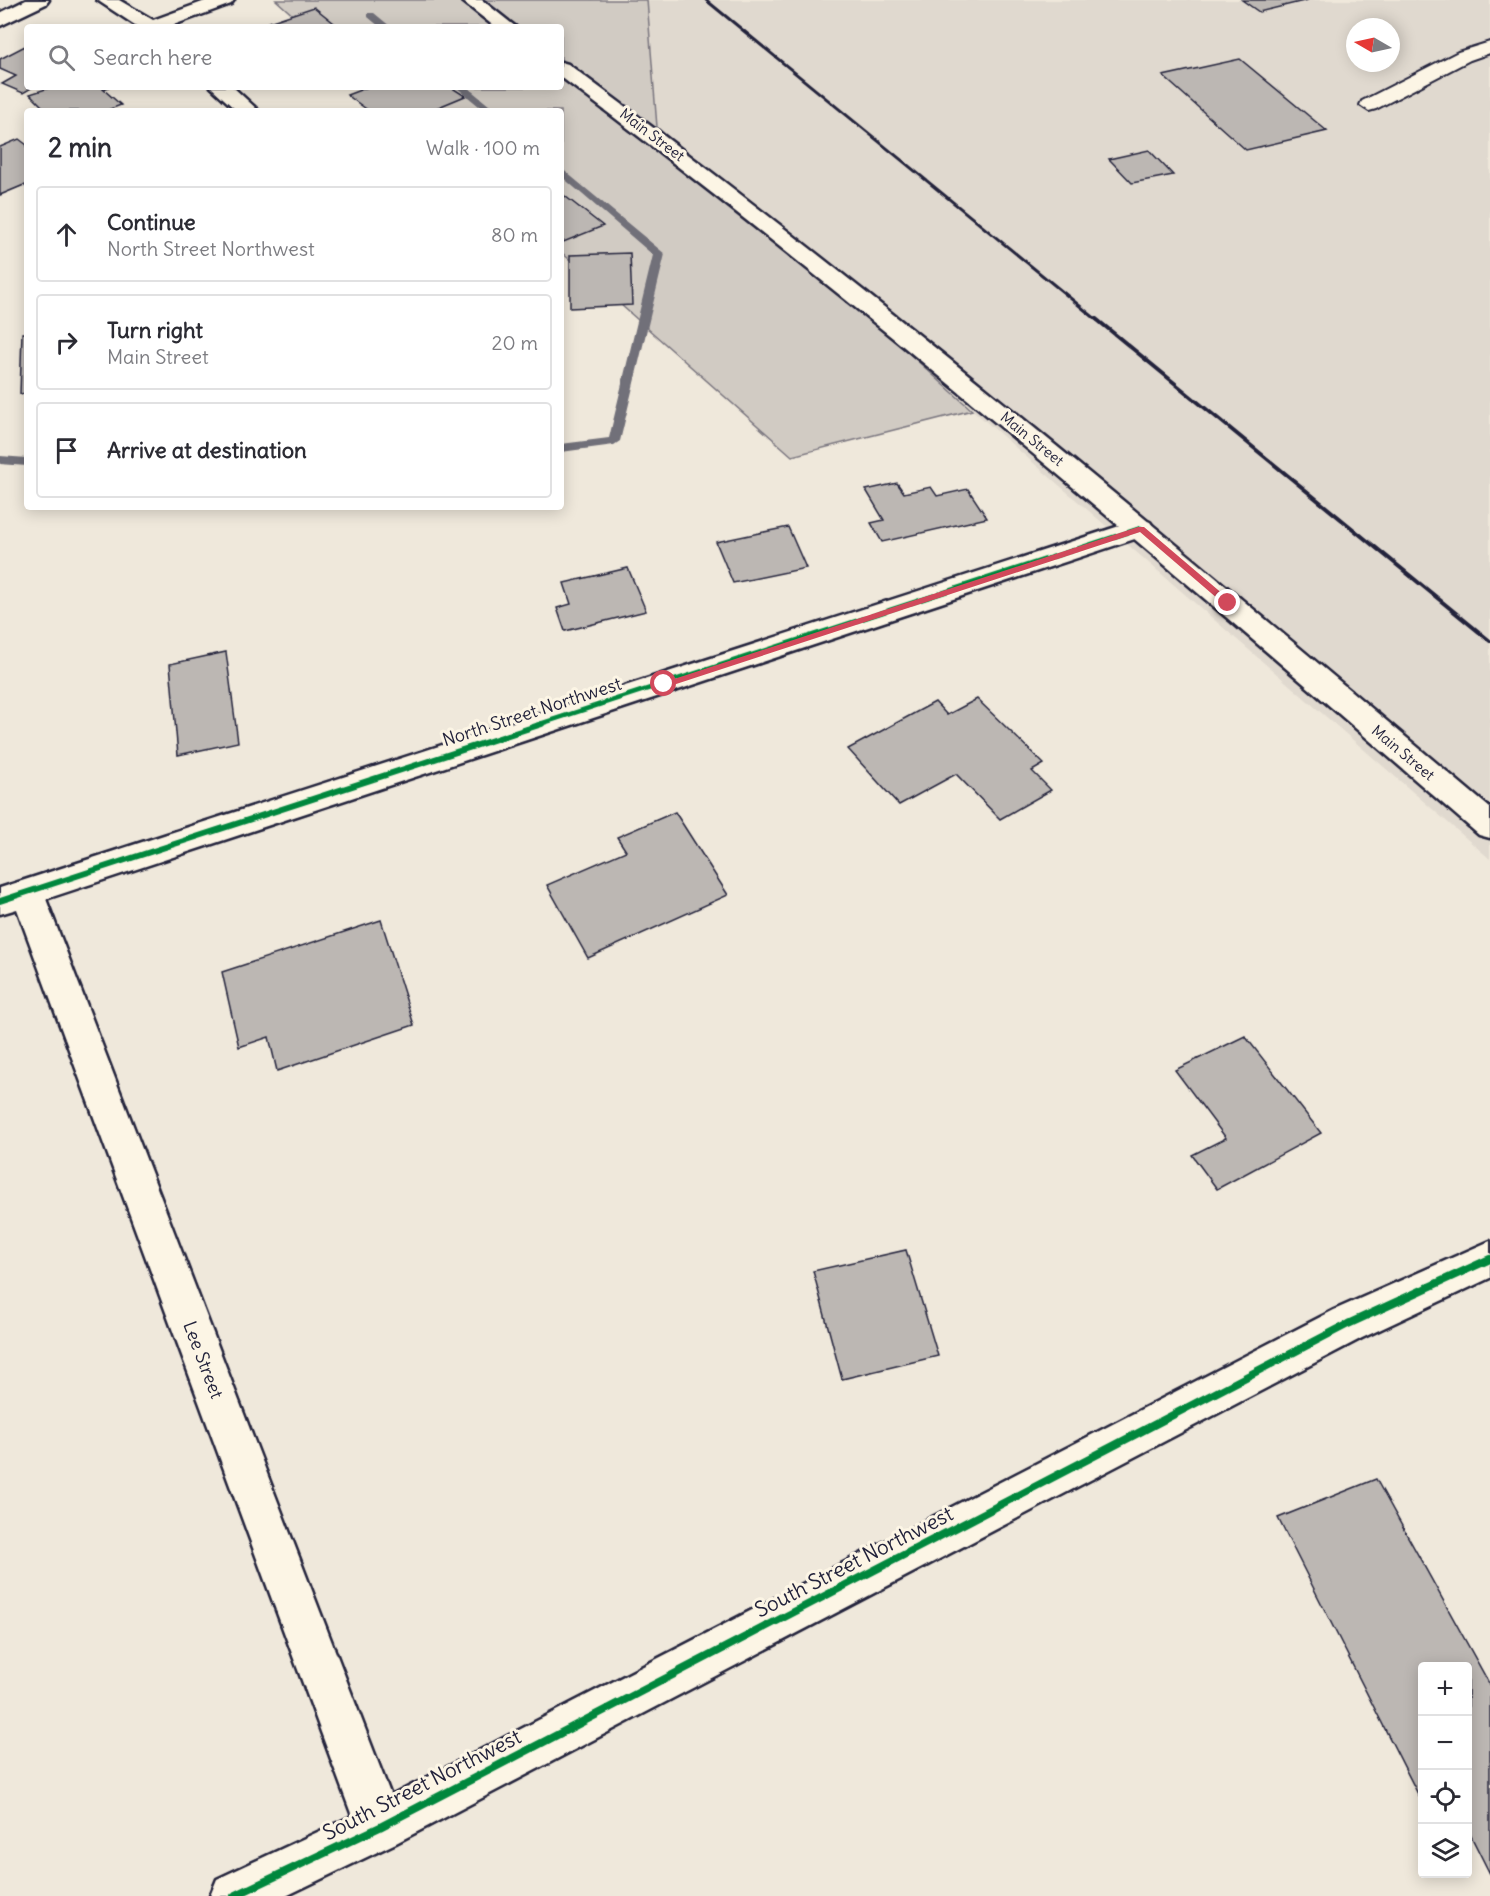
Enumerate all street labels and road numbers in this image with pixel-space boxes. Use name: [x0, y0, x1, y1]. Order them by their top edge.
street label: Main Street: [616, 104, 688, 165]
street label: Main Street: [997, 407, 1068, 470]
street label: North Street Northwest: [439, 672, 624, 751]
street label: Main Street: [1368, 721, 1439, 784]
street label: Lee Street: [178, 1318, 229, 1402]
street label: South Street Northwest: [750, 1500, 958, 1623]
street label: South Street Northwest: [318, 1723, 526, 1846]

